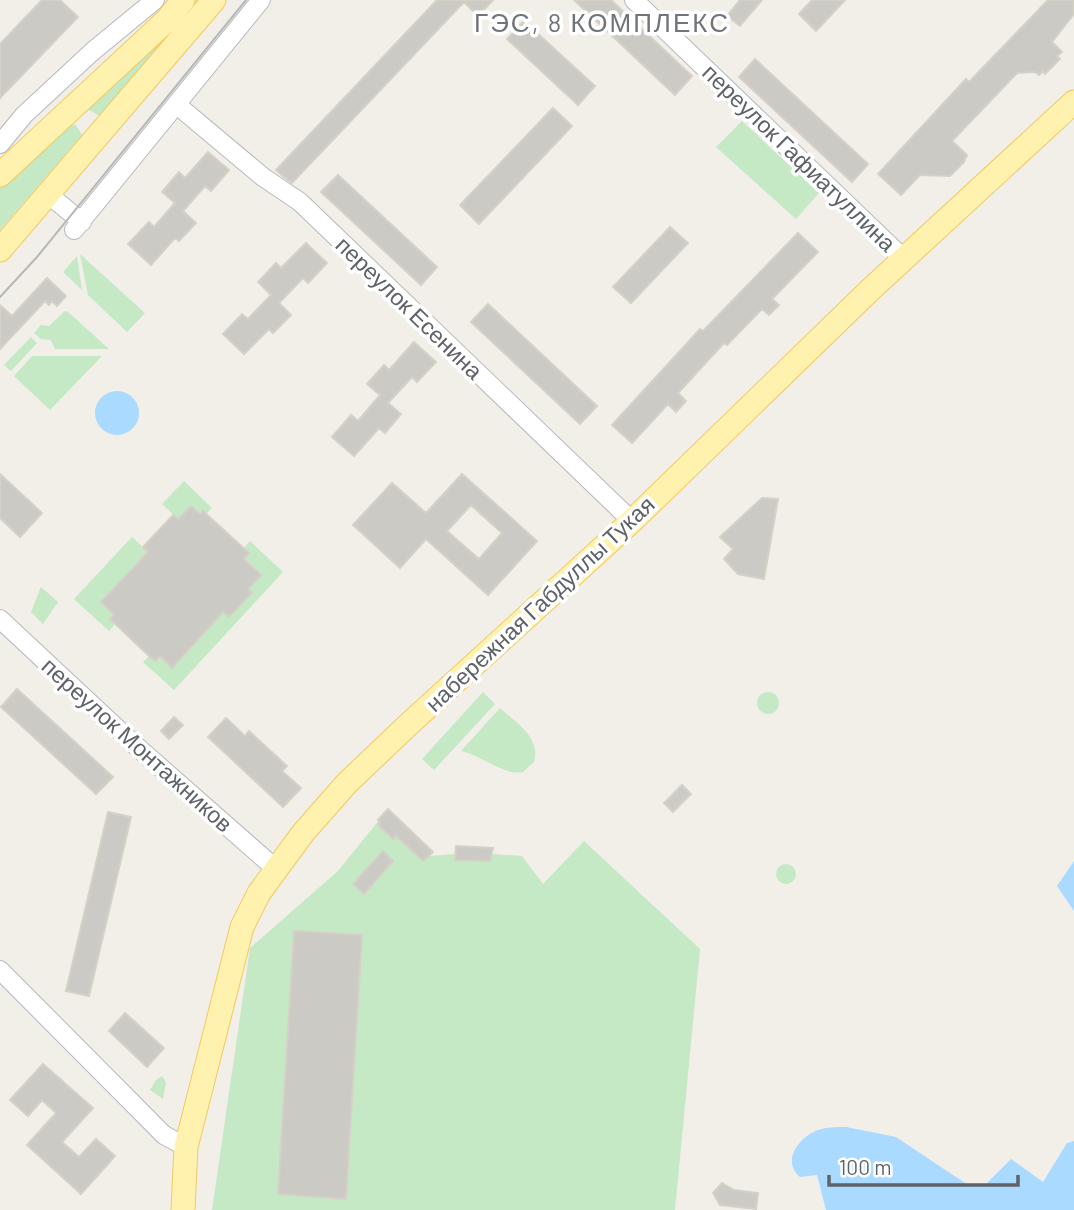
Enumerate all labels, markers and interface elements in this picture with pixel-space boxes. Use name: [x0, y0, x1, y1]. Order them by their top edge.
district label: ГЭС, 8 КОМПЛЕКС: [474, 6, 730, 37]
street label: переулок Гафиатуллина: [697, 58, 902, 257]
street label: переулок Есенина: [331, 230, 489, 385]
street label: набережная Габдуллы Тукая: [419, 490, 660, 717]
street label: переулок Монтажников: [37, 651, 239, 837]
scale bar: [829, 1144, 1018, 1188]
text: 100 m: [839, 1154, 892, 1179]

